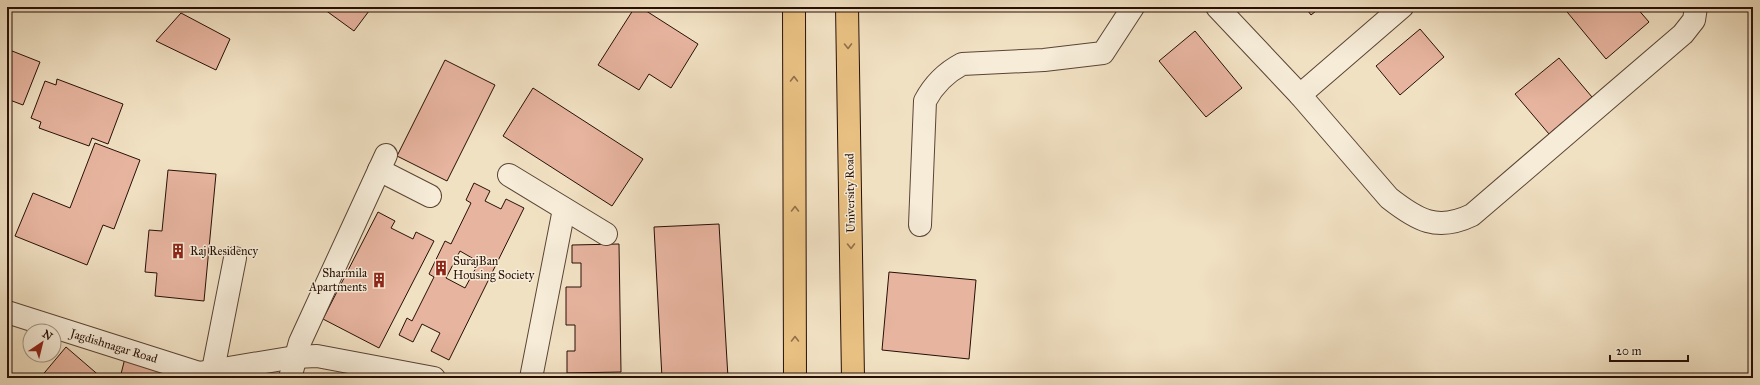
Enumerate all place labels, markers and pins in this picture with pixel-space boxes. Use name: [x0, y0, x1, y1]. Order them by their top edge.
building icon: Raj Residency: [169, 242, 187, 260]
place label: Raj Residency: [190, 244, 259, 258]
place label: SurajBan Housing Society: [453, 254, 535, 283]
building icon: SurajBan Housing Society: [432, 259, 450, 277]
place label: Sharmila Apartments: [308, 266, 368, 294]
building icon: Sharmila Apartments: [370, 271, 388, 289]

